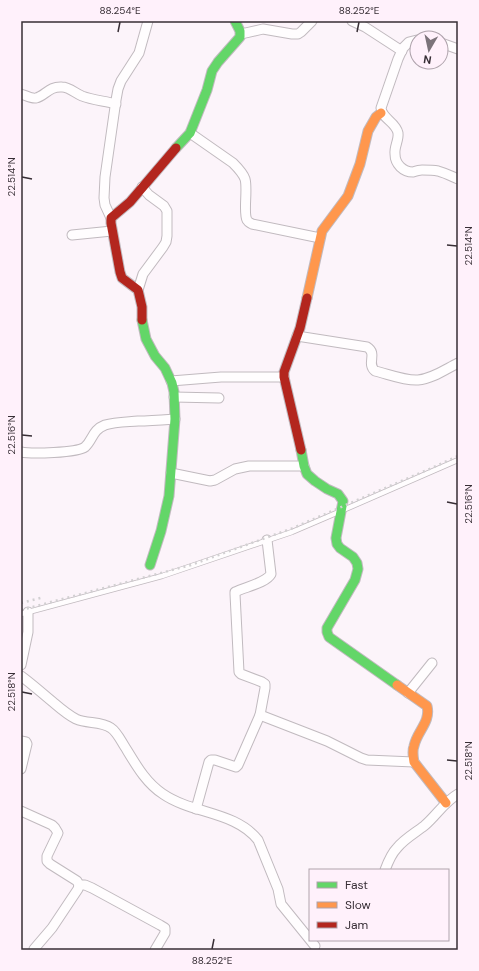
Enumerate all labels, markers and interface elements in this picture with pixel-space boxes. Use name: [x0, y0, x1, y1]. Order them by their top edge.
text: 88.254°E: [99, 4, 141, 17]
text: 88.252°E: [339, 4, 380, 17]
north arrow: [409, 30, 449, 70]
text: N: [422, 52, 432, 67]
text: 22.514°N: [5, 157, 18, 197]
text: 22.514°N: [462, 226, 475, 266]
text: 22.516°N: [5, 415, 18, 455]
text: 22.516°N: [462, 484, 475, 524]
text: 22.518°N: [5, 672, 18, 712]
text: 22.518°N: [462, 741, 475, 781]
legend: [309, 869, 449, 941]
text: Fast: [345, 877, 368, 893]
text: Slow: [345, 897, 371, 913]
text: Jam: [345, 917, 368, 933]
text: 88.252°E: [192, 954, 233, 967]

